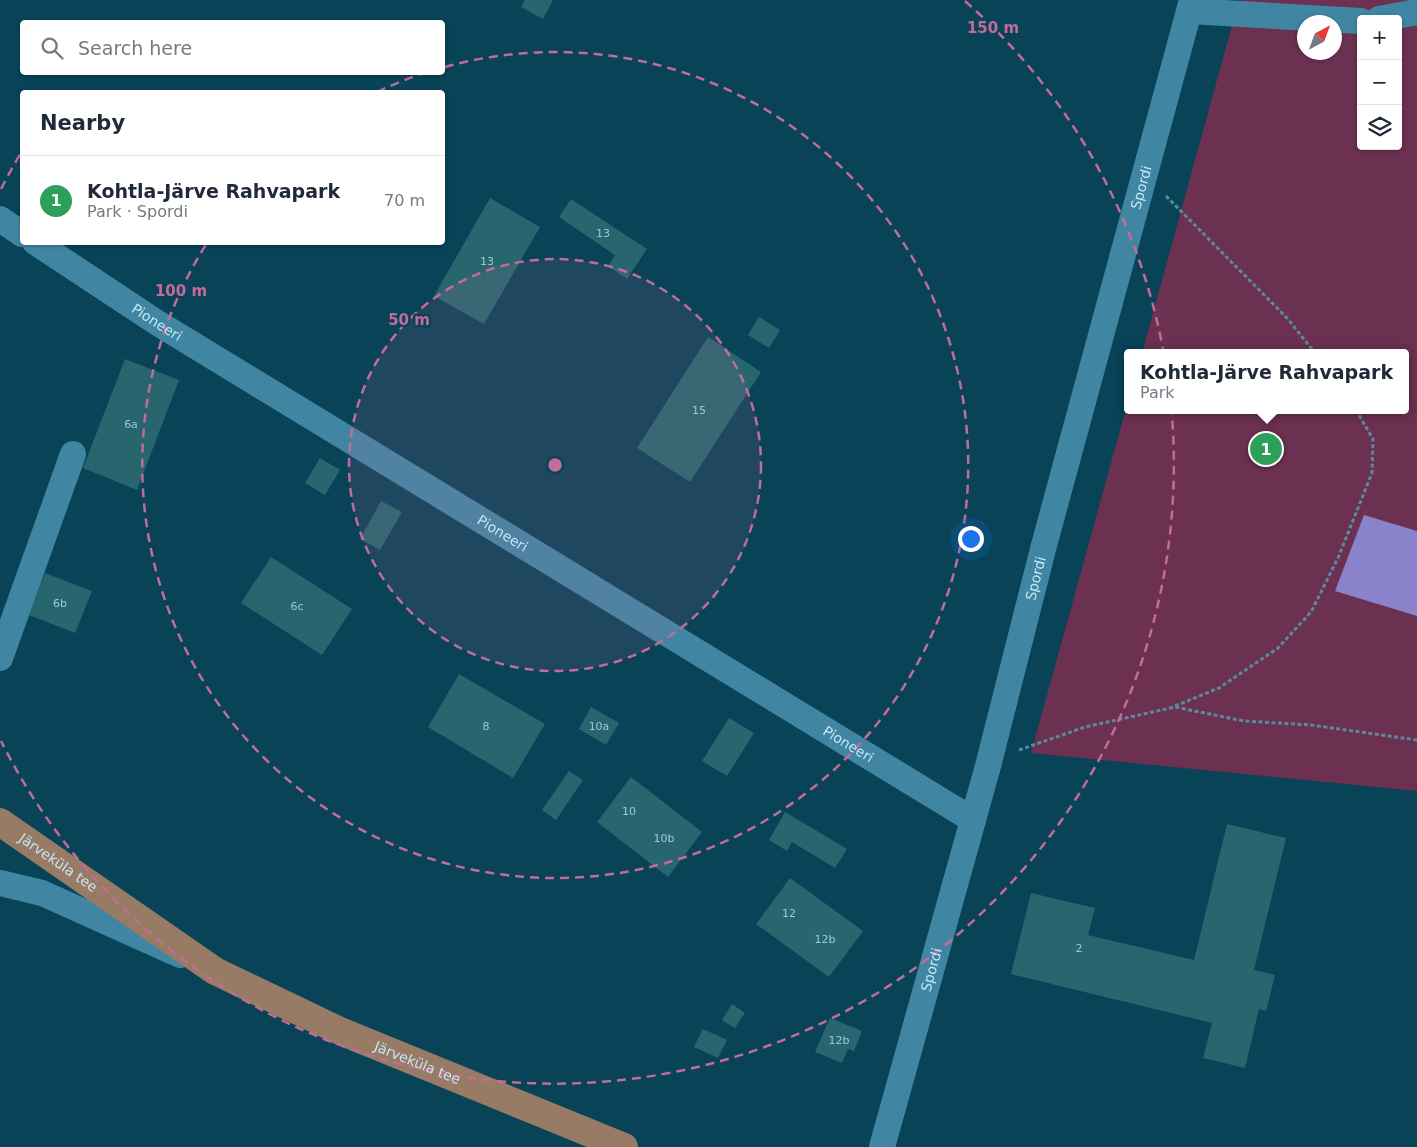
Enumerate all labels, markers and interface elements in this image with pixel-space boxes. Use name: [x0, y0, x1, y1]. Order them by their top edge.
north arrow: [1297, 15, 1342, 60]
map controls: [1357, 15, 1402, 150]
button: +: [1357, 15, 1402, 60]
text: 150 m: [967, 19, 1019, 37]
search box: [20, 20, 445, 75]
icon: search: [38, 34, 66, 62]
text: Search here: [78, 37, 192, 59]
button: −: [1357, 60, 1402, 105]
button: layers: [1357, 105, 1402, 150]
text: Nearby: [40, 111, 125, 135]
street label: Spordi: [1128, 164, 1155, 211]
text: Kohtla-Järve Rahvapark: [87, 180, 340, 202]
text: 1: [50, 191, 62, 210]
text: 70 m: [384, 191, 425, 210]
text: Park · Spordi: [87, 202, 188, 221]
house number: 13: [596, 227, 610, 240]
house number: 13: [480, 255, 494, 268]
text: 100 m: [155, 282, 207, 300]
street label: Pioneeri: [129, 300, 185, 344]
text: 50 m: [388, 311, 430, 329]
popup: [1124, 349, 1409, 414]
text: Kohtla-Järve Rahvapark: [1140, 361, 1393, 383]
text: Park: [1140, 383, 1175, 402]
house number: 15: [692, 404, 706, 417]
house number: 6a: [124, 418, 138, 431]
pin: 1: [1250, 430, 1282, 468]
centre of rings: [546, 456, 564, 474]
street label: Pioneeri: [474, 512, 531, 555]
your location: [958, 526, 984, 552]
street label: Spordi: [1022, 555, 1049, 602]
house number: 6b: [53, 597, 67, 610]
house number: 6c: [290, 600, 304, 613]
house number: 8: [483, 720, 490, 733]
house number: 10a: [589, 720, 609, 733]
street label: Pioneeri: [820, 723, 877, 766]
house number: 10: [622, 805, 636, 818]
street label: Järveküla tee: [15, 829, 101, 895]
house number: 10b: [654, 832, 675, 845]
house number: 12: [782, 907, 796, 920]
house number: 12b: [815, 933, 836, 946]
house number: 2: [1076, 942, 1083, 955]
street label: Spordi: [918, 946, 945, 993]
house number: 12b: [829, 1034, 850, 1047]
street label: Järveküla tee: [371, 1038, 463, 1087]

